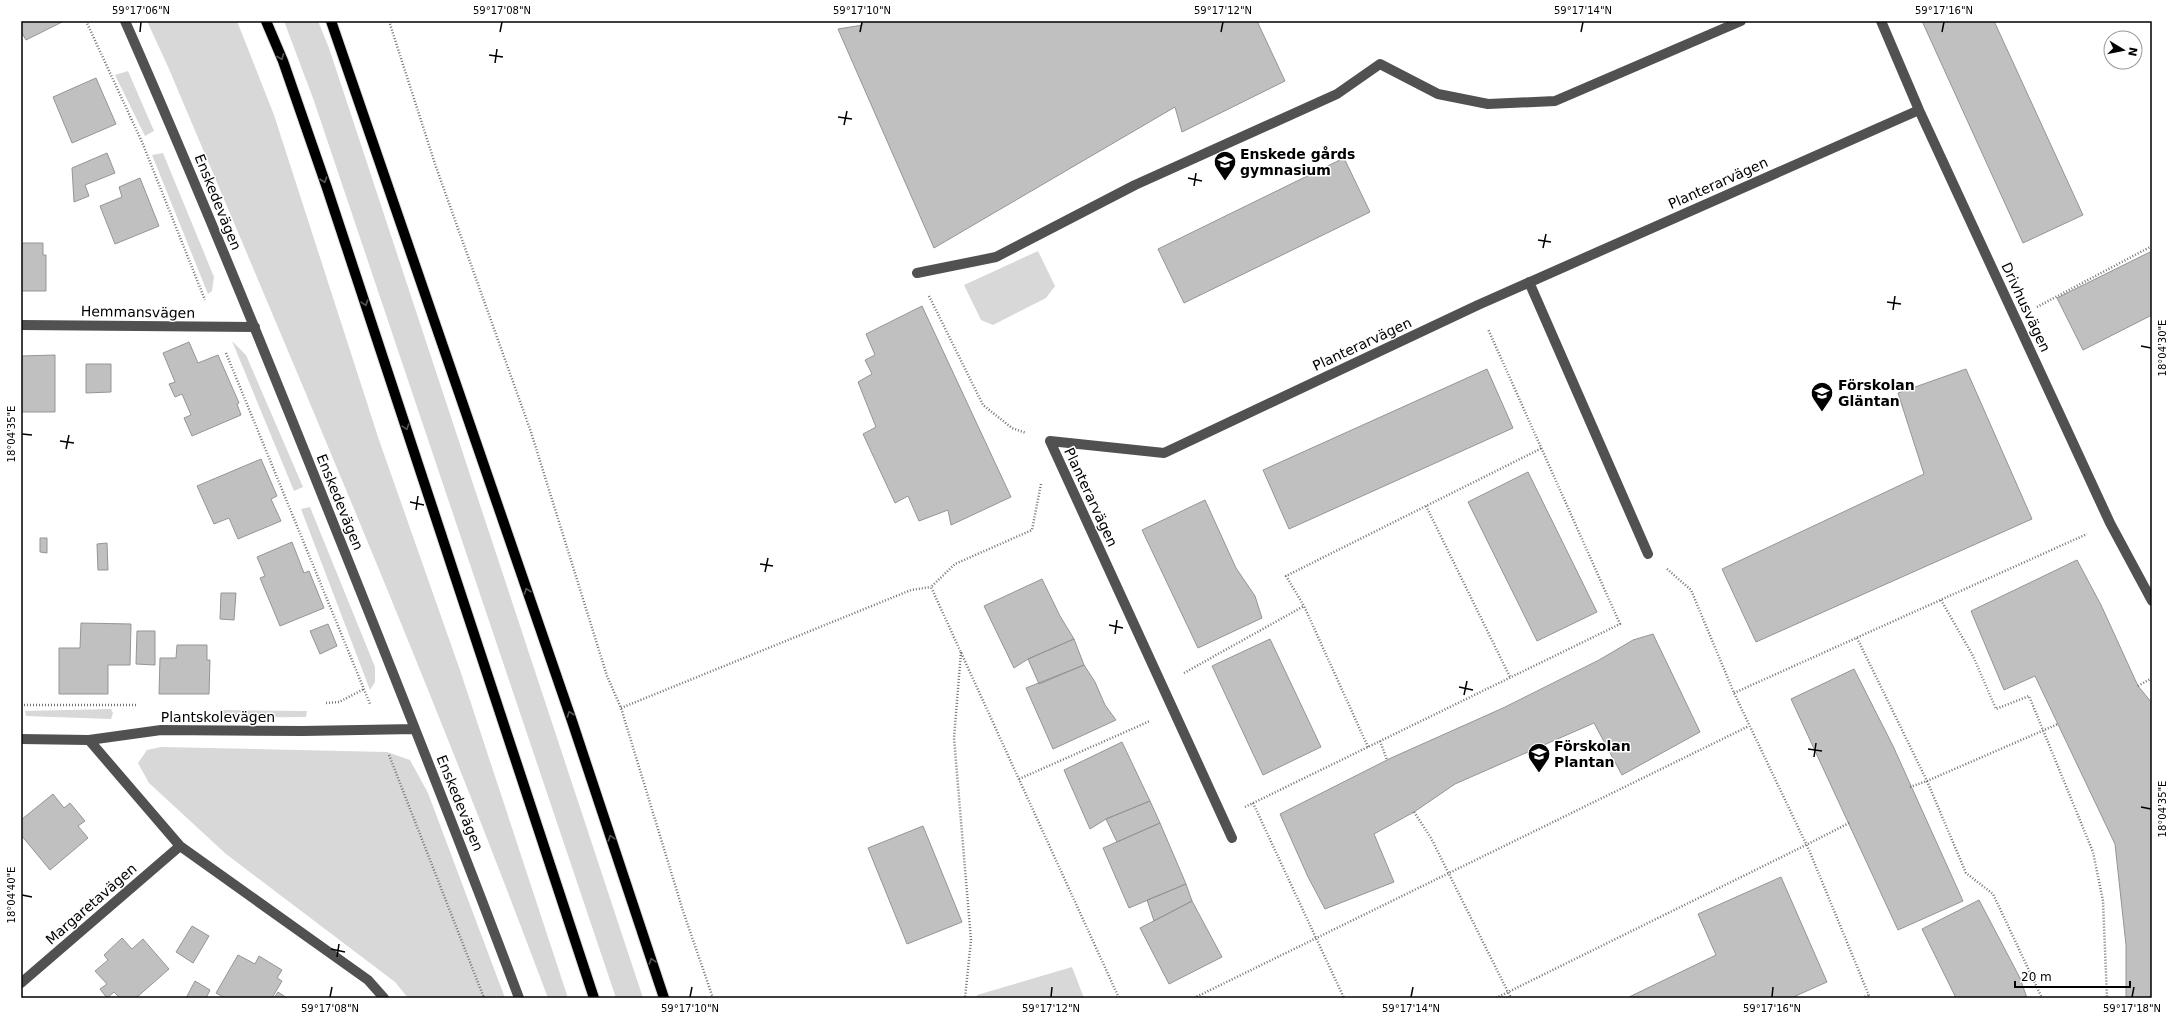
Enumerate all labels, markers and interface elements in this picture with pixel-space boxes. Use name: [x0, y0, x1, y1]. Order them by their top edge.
text: 59°17'06"N: [112, 5, 170, 16]
text: 59°17'08"N: [473, 5, 531, 16]
text: 59°17'10"N: [833, 5, 891, 16]
text: 59°17'12"N: [1194, 5, 1252, 16]
text: 59°17'14"N: [1554, 5, 1612, 16]
text: 59°17'16"N: [1915, 5, 1973, 16]
north arrow: [2103, 30, 2143, 70]
text: N: [2125, 46, 2140, 57]
one-way arrow: [277, 54, 285, 61]
place label: Enskede gårds gymnasium: [1240, 146, 1355, 178]
school or university icon: Enskede gårds gymnasium: [1212, 149, 1238, 182]
street label: Enskedevägen: [191, 152, 245, 252]
street label: Planterarvägen: [1666, 154, 1770, 212]
one-way arrow: [320, 176, 328, 183]
street label: Drivhusvägen: [1998, 260, 2054, 354]
one-way arrow: [360, 299, 369, 306]
street label: Hemmansvägen: [81, 303, 195, 321]
street label: Planterarvägen: [1310, 314, 1414, 374]
text: 18°04'30"E: [2157, 320, 2168, 376]
place label: Förskolan Gläntan: [1838, 377, 1915, 409]
school or university icon: Förskolan Gläntan: [1809, 380, 1835, 413]
text: 18°04'35"E: [6, 406, 17, 462]
one-way arrow: [401, 423, 410, 430]
street label: Planterarvägen: [1061, 445, 1121, 549]
street label: Enskedevägen: [313, 452, 367, 552]
one-way arrow: [524, 588, 532, 595]
street label: Plantskolevägen: [161, 709, 275, 725]
one-way arrow: [566, 711, 575, 718]
place label: Förskolan Plantan: [1554, 738, 1631, 770]
school or university icon: Förskolan Plantan: [1526, 741, 1552, 774]
street label: Enskedevägen: [433, 753, 487, 853]
text: 18°04'35"E: [2157, 781, 2168, 837]
one-way arrow: [607, 834, 616, 841]
street label: Margaretavägen: [42, 860, 140, 948]
text: 18°04'40"E: [6, 867, 17, 923]
one-way arrow: [648, 958, 657, 965]
scale bar: [2015, 963, 2130, 989]
text: 20 m: [2021, 970, 2052, 984]
text: 59°17'08"N: [301, 1003, 359, 1014]
text: 59°17'10"N: [661, 1003, 719, 1014]
text: 59°17'12"N: [1022, 1003, 1080, 1014]
text: 59°17'14"N: [1382, 1003, 1440, 1014]
text: 59°17'16"N: [1743, 1003, 1801, 1014]
text: 59°17'18"N: [2103, 1003, 2161, 1014]

